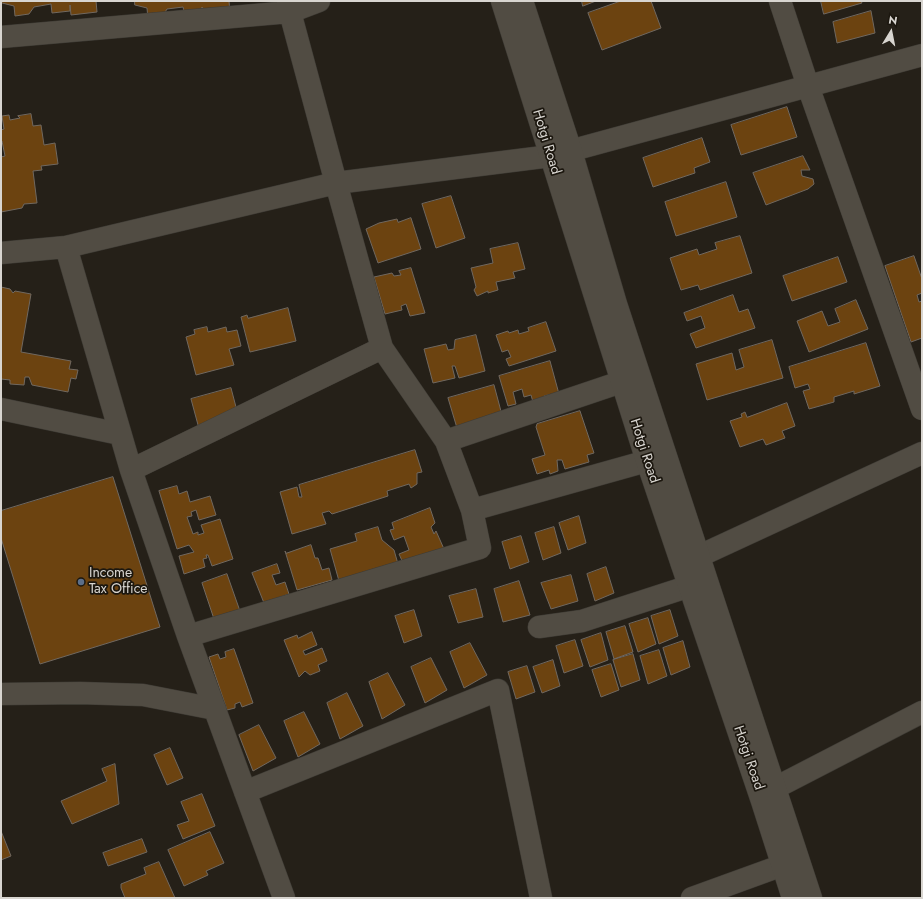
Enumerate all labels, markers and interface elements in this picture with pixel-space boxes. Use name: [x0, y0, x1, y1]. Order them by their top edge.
north arrow: [871, 12, 911, 52]
text: N: [887, 12, 899, 29]
street label: Hotgi Road: [528, 107, 564, 177]
street label: Hotgi Road: [626, 417, 662, 485]
place label: Income Tax Office: [89, 566, 148, 598]
marker: Income Tax Office: [76, 577, 86, 587]
street label: Hotgi Road: [729, 724, 767, 792]

